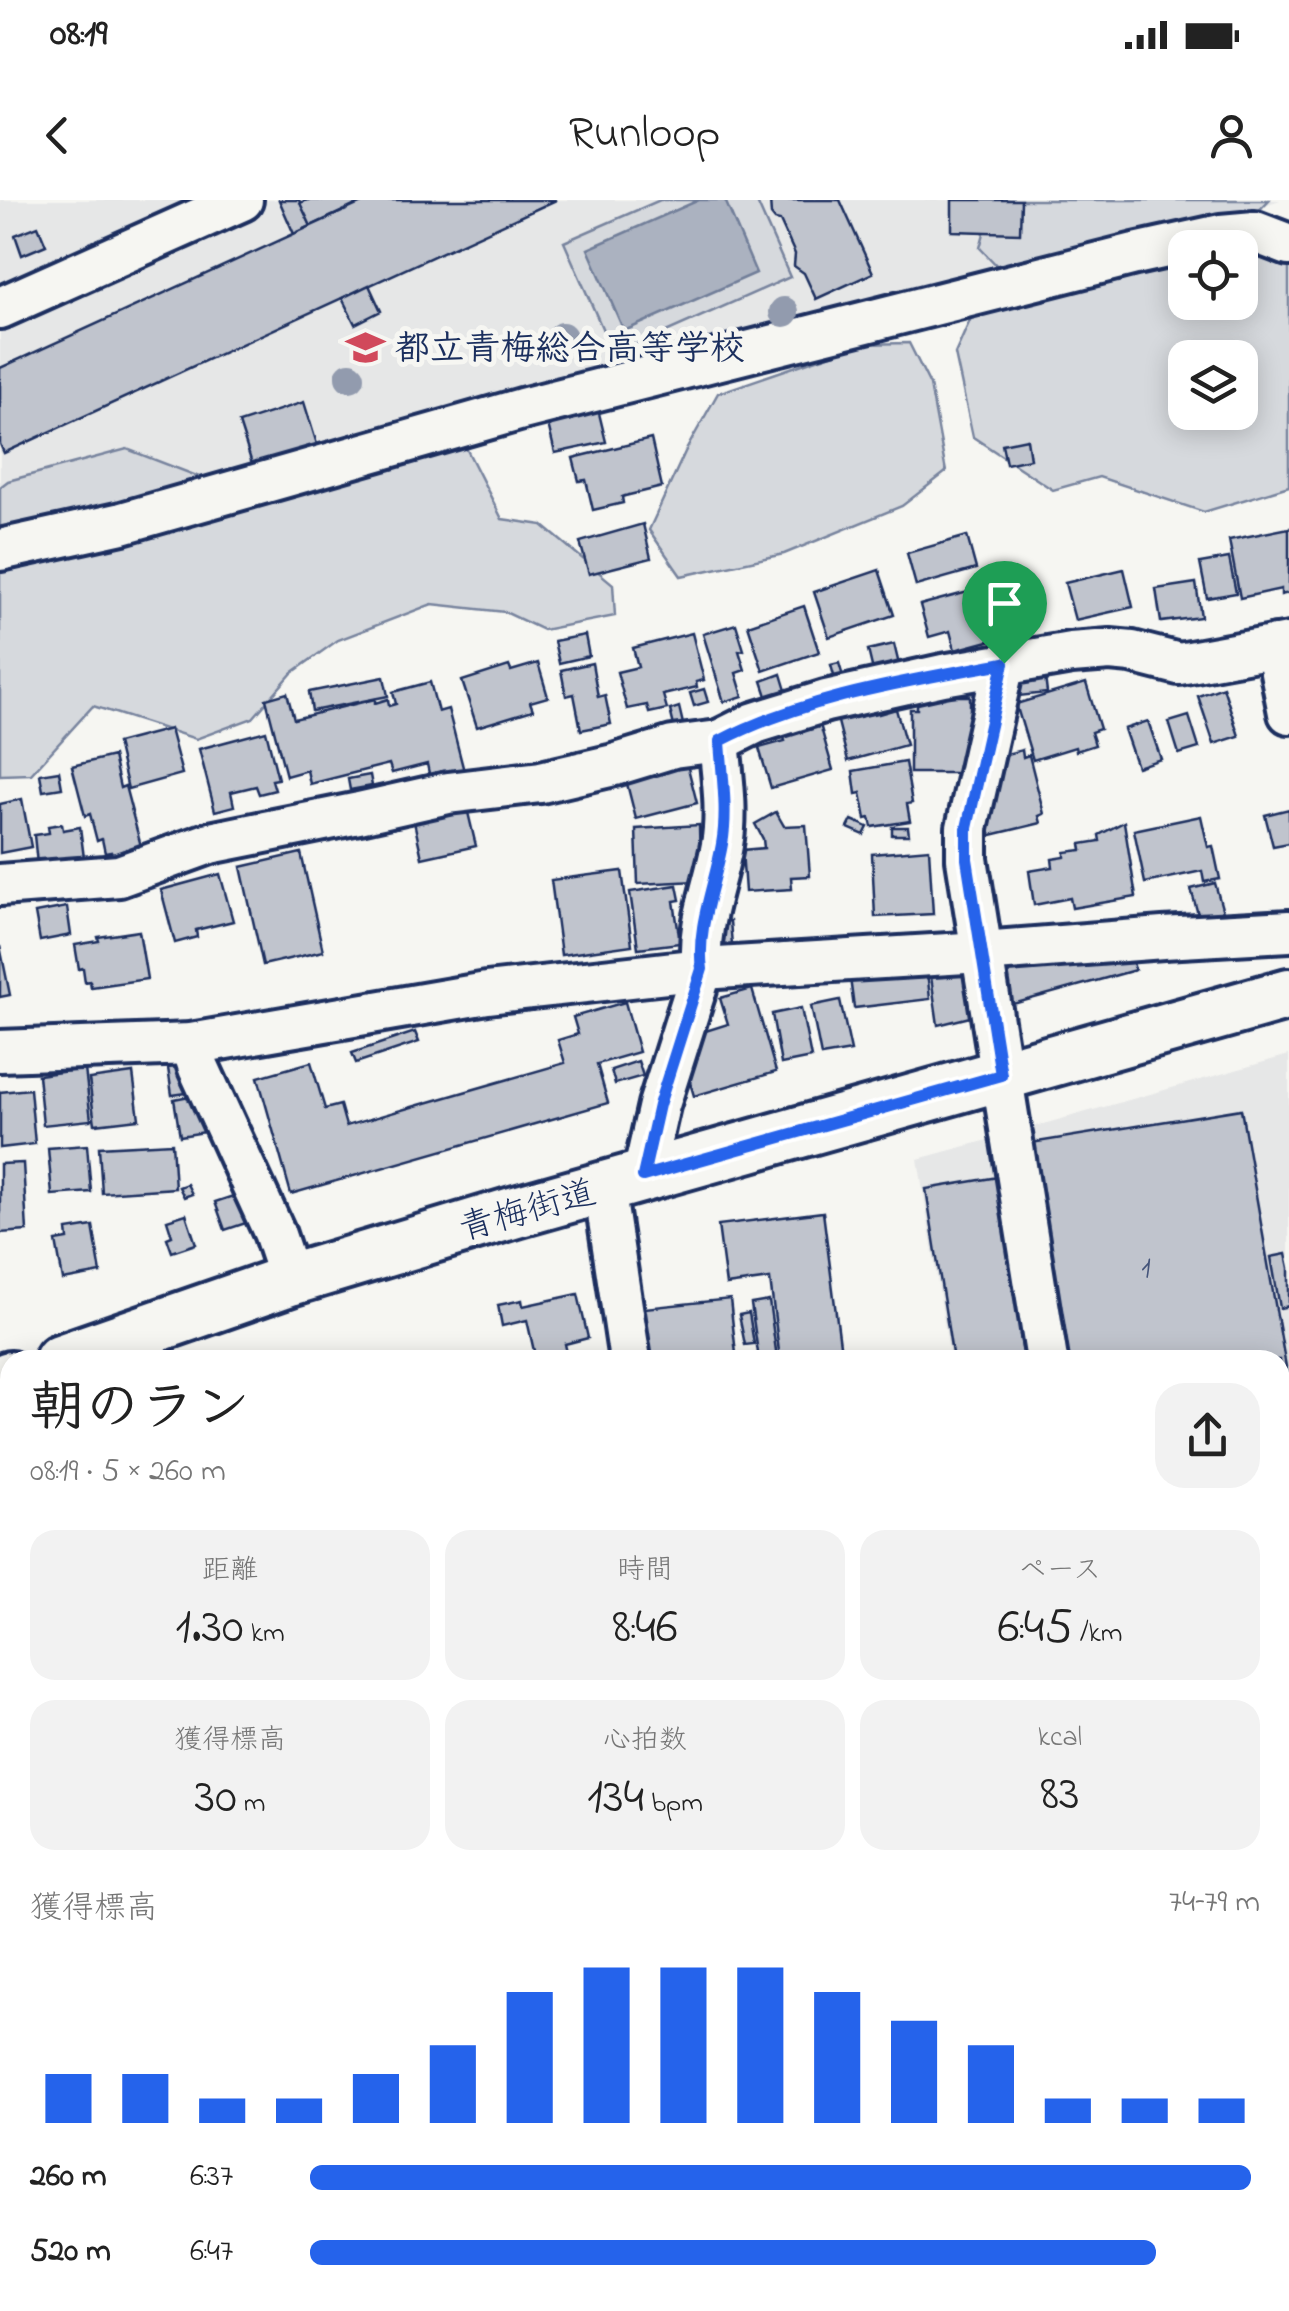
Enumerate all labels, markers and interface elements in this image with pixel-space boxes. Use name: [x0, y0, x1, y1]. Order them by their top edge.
text: 08:19: [50, 7, 107, 63]
text: Runloop: [569, 102, 720, 168]
icon: back: [30, 108, 85, 163]
icon: person: [1204, 108, 1259, 163]
map controls: [1168, 230, 1258, 430]
button: locate: [1168, 230, 1258, 320]
place label: 都立青梅総合高等学校: [395, 325, 745, 376]
school or university icon: 都立青梅総合高等学校: [344, 326, 386, 368]
button: layers: [1168, 340, 1258, 430]
pin: [962, 561, 1047, 664]
icon: arrive: [977, 576, 1032, 631]
street label: 青梅街道: [454, 1169, 602, 1256]
house number: 1: [1141, 1248, 1151, 1292]
text: 朝のラン: [30, 1371, 250, 1451]
button: share: [1155, 1383, 1260, 1488]
text: 08:19 · 5 × 260 m: [30, 1449, 226, 1496]
text: 距離: [202, 1551, 258, 1592]
text: 時間: [617, 1551, 673, 1592]
text: ペース: [1019, 1551, 1101, 1592]
text: 1.30: [175, 1592, 244, 1665]
text: 8:46: [612, 1592, 678, 1665]
text: 6:45: [997, 1592, 1073, 1665]
text: km: [244, 1614, 285, 1655]
text: /km: [1073, 1614, 1123, 1655]
text: kcal: [1038, 1718, 1082, 1759]
text: 獲得標高: [174, 1721, 286, 1762]
text: 心拍数: [603, 1721, 687, 1762]
text: 83: [1040, 1759, 1080, 1832]
text: 30: [195, 1762, 237, 1835]
text: 134: [587, 1762, 644, 1835]
text: m: [237, 1784, 265, 1825]
text: bpm: [644, 1784, 703, 1825]
text: 74–79 m: [1169, 1880, 1260, 1927]
text: 獲得標高: [30, 1886, 158, 1933]
text: 260 m: [30, 2154, 107, 2201]
text: 6:37: [190, 2154, 233, 2201]
text: 520 m: [30, 2229, 111, 2276]
text: 6:47: [190, 2229, 233, 2276]

